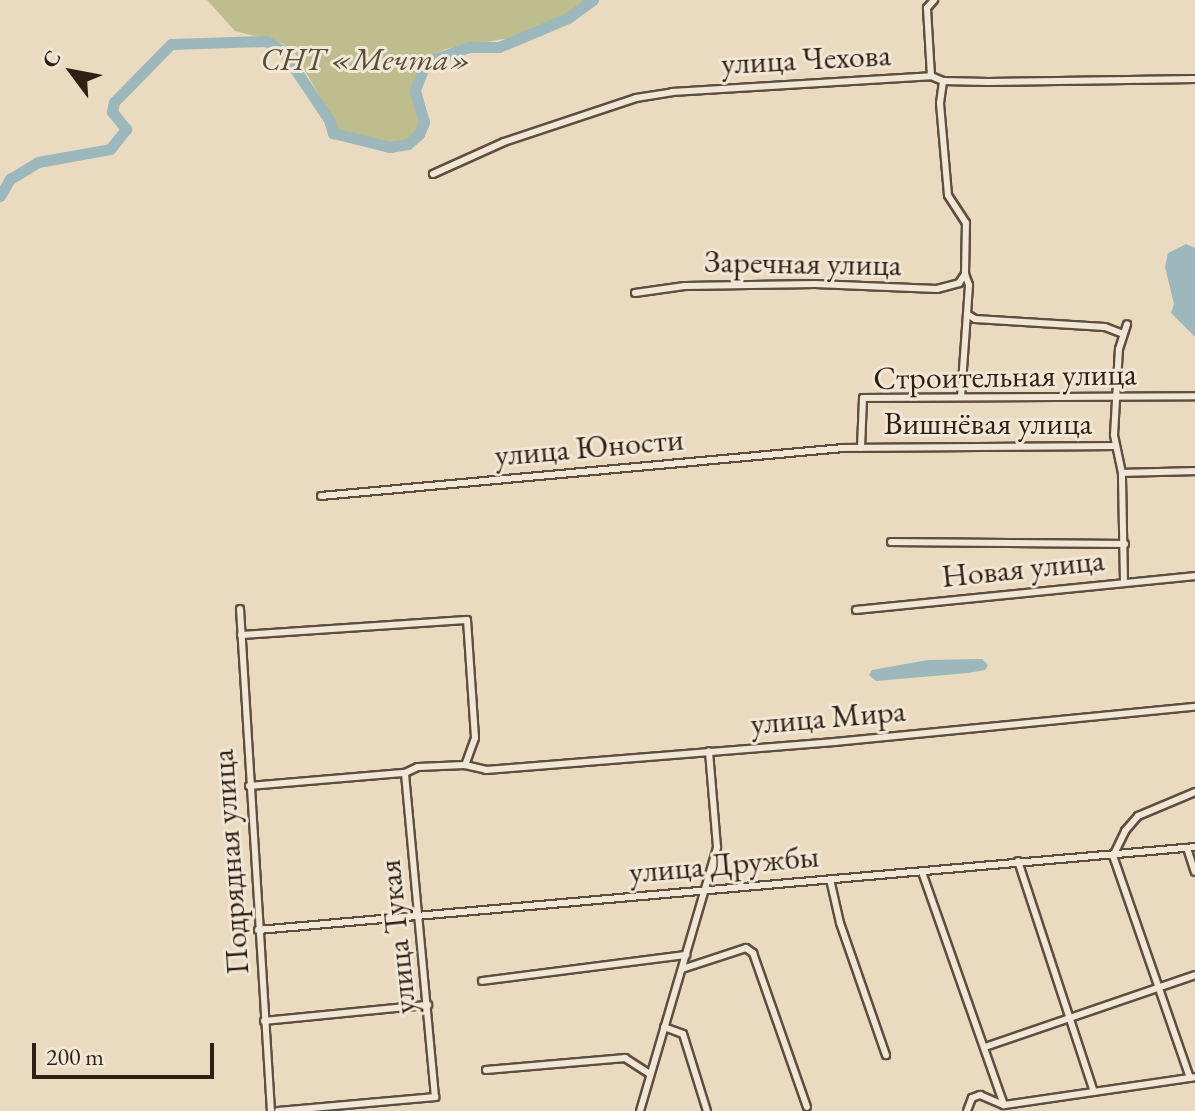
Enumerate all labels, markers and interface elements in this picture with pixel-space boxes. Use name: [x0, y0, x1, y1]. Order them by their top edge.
north arrow: [32, 32, 112, 112]
street label: улица Чехова: [720, 35, 892, 83]
park label: СНТ «Мечта»: [261, 40, 471, 78]
text: С: [35, 45, 68, 73]
street label: Заречная улица: [704, 242, 902, 284]
street label: Строительная улица: [873, 355, 1137, 397]
street label: Вишнёвая улица: [884, 404, 1092, 442]
street label: улица Юности: [493, 420, 685, 474]
street label: Новая улица: [940, 540, 1106, 596]
street label: улица Мира: [749, 691, 907, 743]
street label: Подрядная улица: [203, 748, 257, 976]
street label: улица Дружбы: [627, 837, 821, 891]
street label: улица Тукая: [370, 858, 424, 1016]
scale bar: [36, 1027, 218, 1077]
text: 200 m: [46, 1041, 104, 1072]

